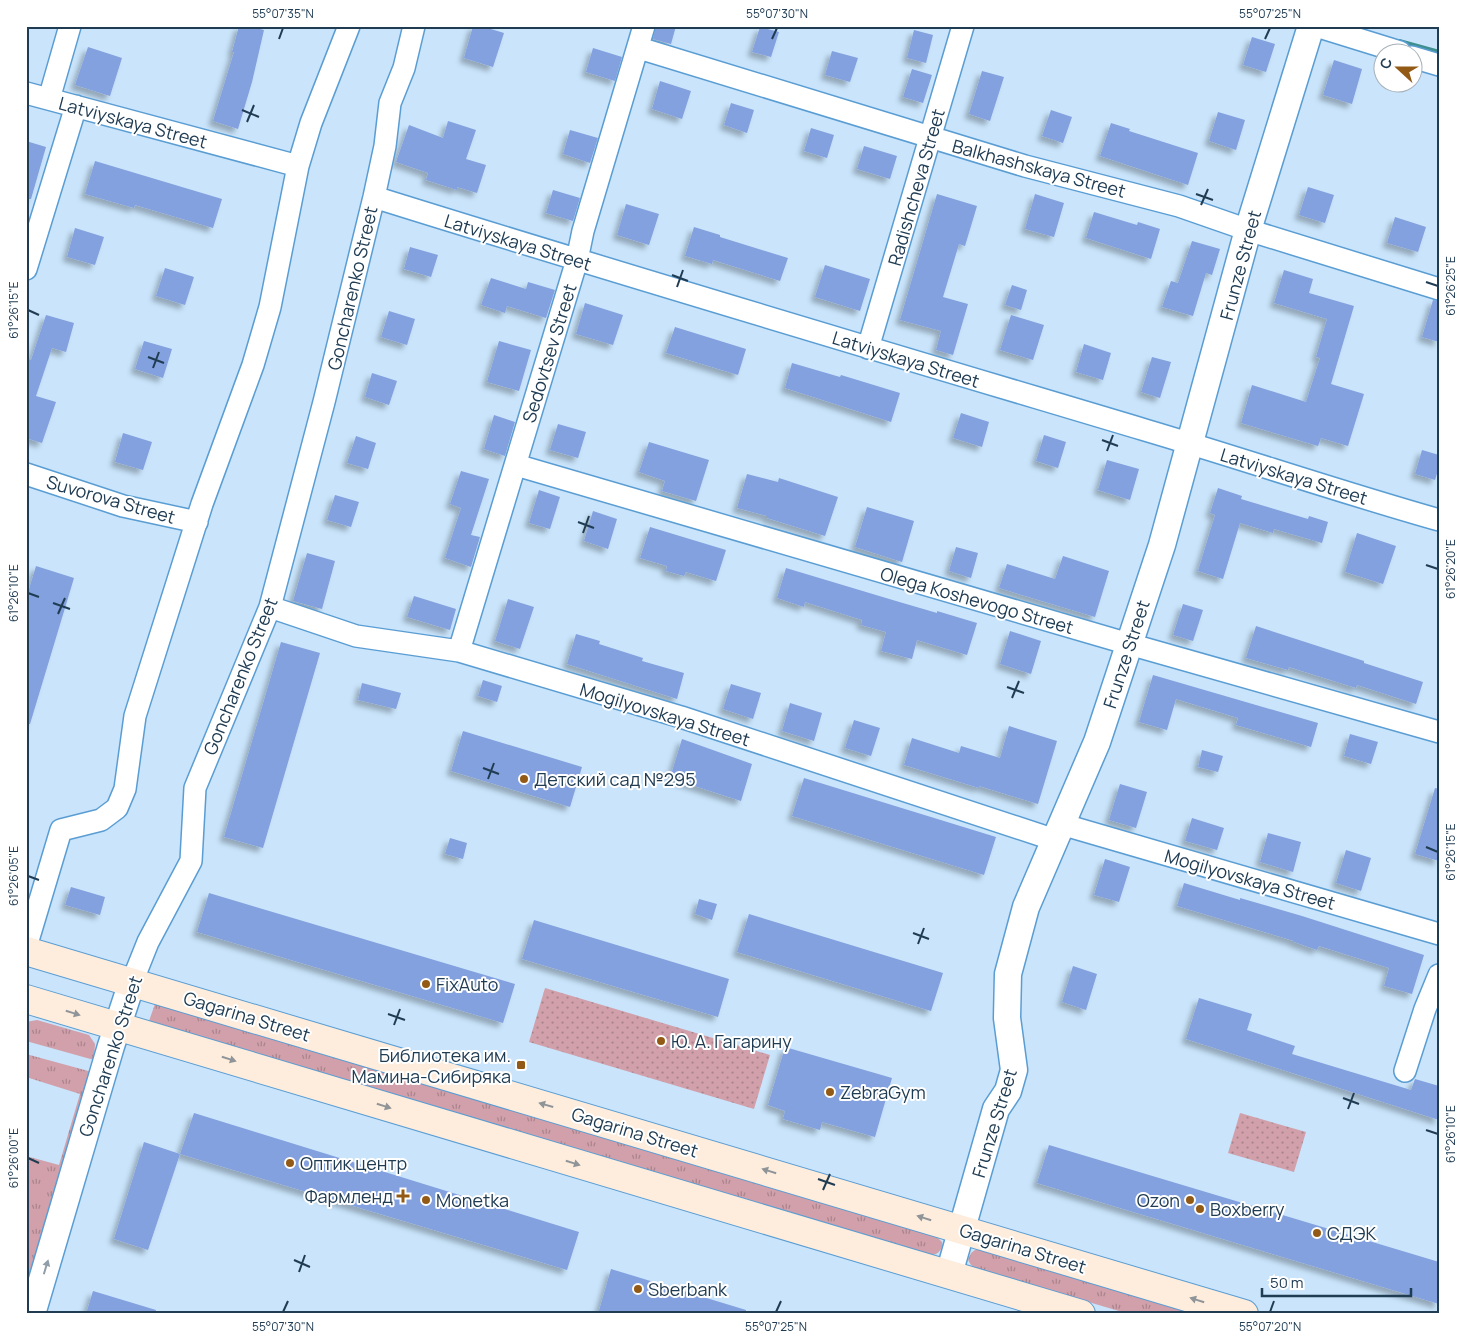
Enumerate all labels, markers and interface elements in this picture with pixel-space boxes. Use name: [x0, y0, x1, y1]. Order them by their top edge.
text: 55°07'35"N: [252, 5, 314, 22]
text: 55°07'30"N: [746, 5, 808, 22]
text: 55°07'25"N: [1239, 5, 1301, 22]
north arrow: [1372, 42, 1422, 92]
text: С: [1375, 55, 1396, 71]
street label: Latviyskaya Street: [56, 91, 210, 153]
street label: Radishcheva Street: [882, 106, 950, 268]
street label: Balkhashskaya Street: [950, 133, 1128, 203]
street label: Goncharenko Street: [321, 204, 383, 372]
street label: Frunze Street: [1214, 207, 1266, 323]
street label: Latviyskaya Street: [441, 208, 595, 276]
text: 61°26'25"E: [1442, 256, 1459, 316]
text: 61°26'15"E: [5, 281, 22, 339]
street label: Sedovtsev Street: [516, 281, 582, 425]
street label: Latviyskaya Street: [829, 325, 983, 393]
street label: Latviyskaya Street: [1217, 442, 1371, 510]
street label: Suvorova Street: [44, 469, 178, 529]
text: 61°26'20"E: [1442, 539, 1459, 599]
street label: Olega Koshevogo Street: [878, 561, 1076, 639]
text: 61°26'10"E: [5, 564, 22, 622]
street label: Goncharenko Street: [197, 594, 283, 758]
street label: Frunze Street: [1097, 597, 1155, 711]
street label: Mogilyovskaya Street: [577, 677, 753, 751]
place label: Детский сад №295: [534, 767, 696, 791]
marker: Детский сад №295: [518, 773, 530, 785]
text: 61°26'15"E: [1442, 823, 1459, 881]
street label: Mogilyovskaya Street: [1162, 843, 1338, 915]
text: 61°26'05"E: [5, 846, 22, 906]
place label: FixAuto: [436, 972, 498, 996]
street label: Goncharenko Street: [73, 973, 147, 1139]
marker: FixAuto: [420, 978, 432, 990]
street label: Gagarina Street: [181, 985, 313, 1047]
one-way arrow: [66, 1009, 81, 1017]
place label: Ю. А. Гагарину: [671, 1029, 792, 1053]
marker: Ю. А. Гагарину: [655, 1035, 667, 1047]
place label: Библиотека им. Мамина-Сибиряка: [352, 1043, 511, 1088]
one-way arrow: [221, 1056, 236, 1064]
marker: Библиотека им. Мамина-Сибиряка: [515, 1059, 527, 1071]
street label: Frunze Street: [966, 1066, 1022, 1180]
place label: ZebraGym: [840, 1080, 926, 1104]
marker: ZebraGym: [824, 1086, 836, 1098]
one-way arrow: [538, 1100, 553, 1108]
street label: Gagarina Street: [569, 1101, 701, 1163]
one-way arrow: [377, 1103, 392, 1111]
text: 61°26'10"E: [1442, 1105, 1459, 1163]
text: 61°26'00"E: [5, 1128, 22, 1188]
place label: Оптик центр: [300, 1151, 407, 1175]
marker: Оптик центр: [284, 1157, 296, 1169]
one-way arrow: [566, 1160, 581, 1168]
one-way arrow: [761, 1167, 776, 1175]
place label: Фармленд: [305, 1184, 393, 1208]
place label: Monetka: [436, 1188, 509, 1212]
place label: Ozon: [1137, 1188, 1180, 1212]
marker: Фармленд: [397, 1190, 409, 1202]
marker: Monetka: [420, 1194, 432, 1206]
marker: Ozon: [1184, 1194, 1196, 1206]
place label: Boxberry: [1210, 1197, 1285, 1221]
marker: Boxberry: [1194, 1203, 1206, 1215]
one-way arrow: [917, 1213, 932, 1221]
street label: Gagarina Street: [957, 1217, 1089, 1279]
place label: СДЭК: [1327, 1221, 1376, 1245]
marker: СДЭК: [1311, 1227, 1323, 1239]
one-way arrow: [42, 1259, 50, 1274]
scale bar: [1262, 1265, 1411, 1297]
text: 50 m: [1270, 1272, 1304, 1293]
place label: Sberbank: [648, 1277, 728, 1301]
marker: Sberbank: [632, 1283, 644, 1295]
one-way arrow: [1190, 1295, 1205, 1303]
text: 55°07'30"N: [252, 1318, 314, 1335]
text: 55°07'25"N: [745, 1318, 807, 1335]
text: 55°07'20"N: [1239, 1318, 1301, 1335]

